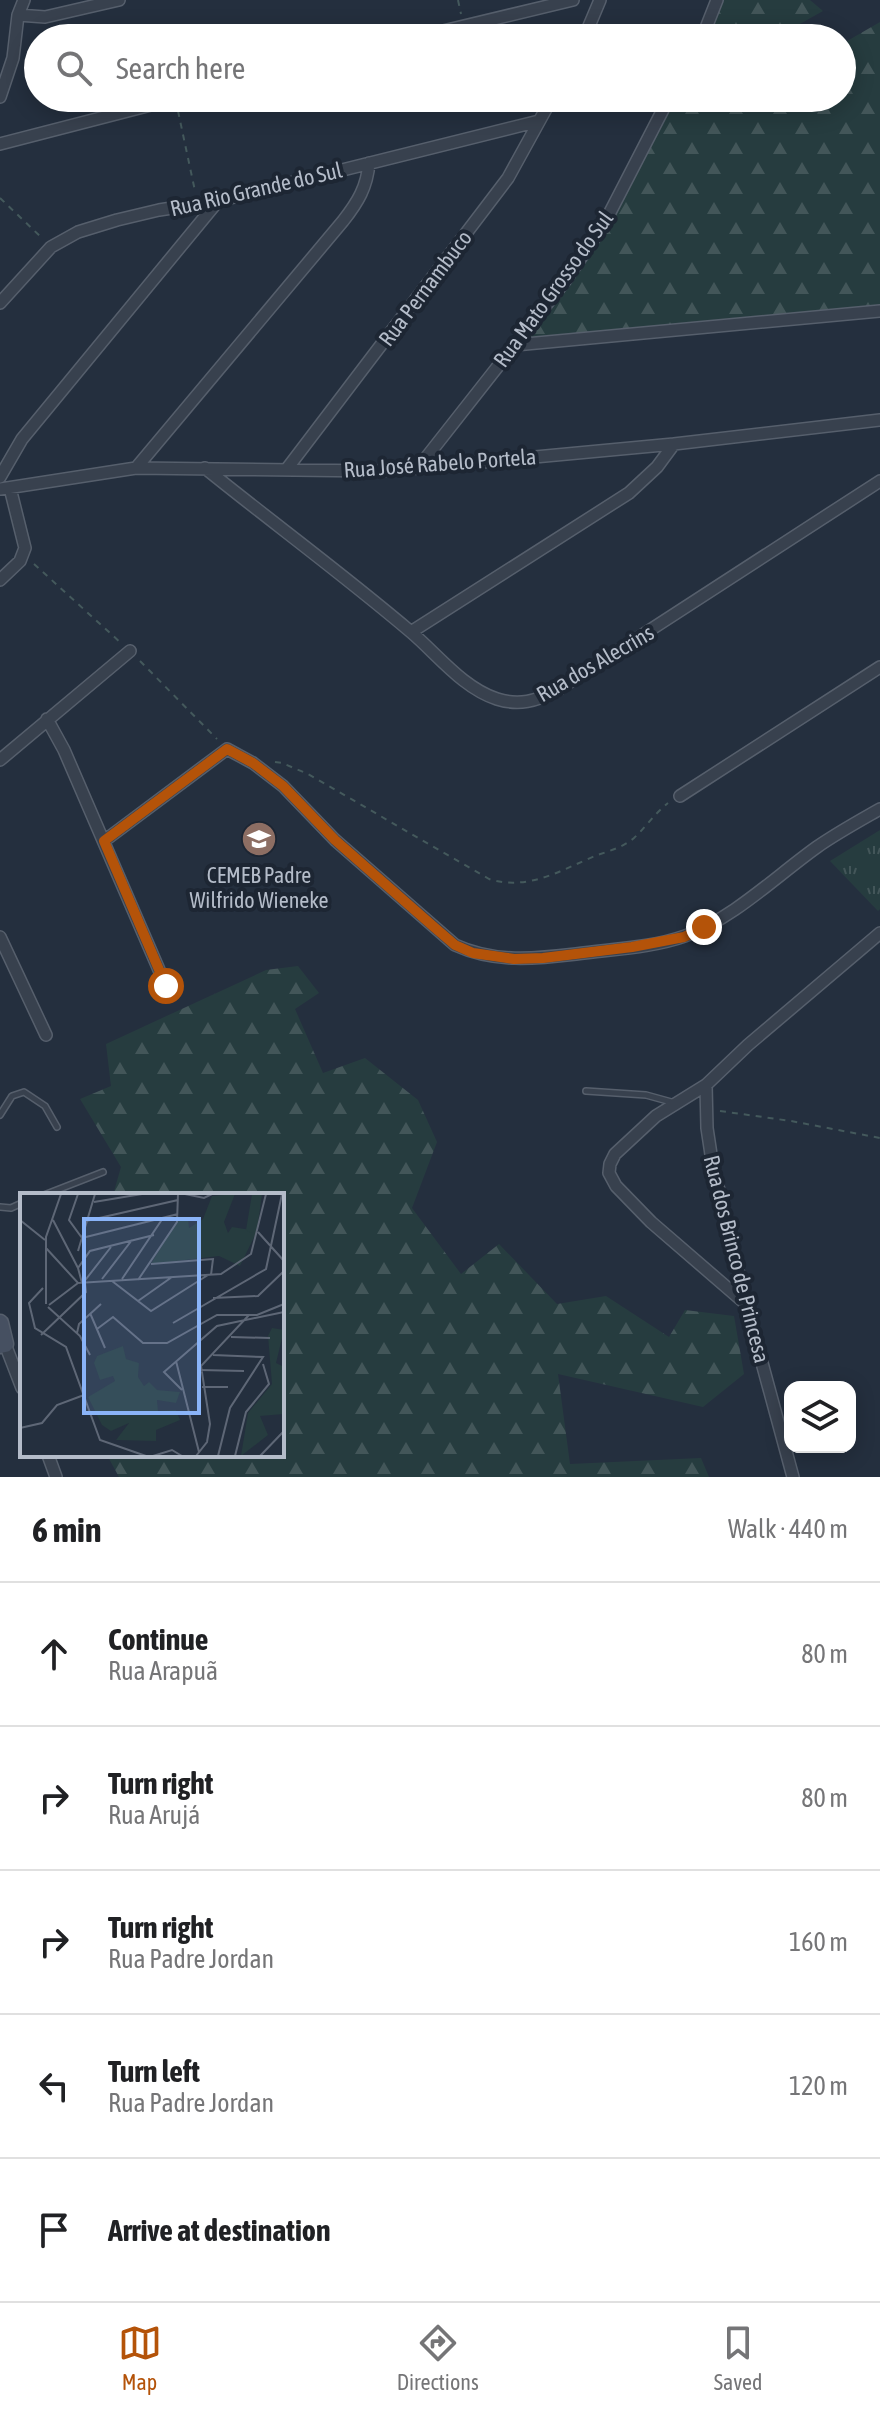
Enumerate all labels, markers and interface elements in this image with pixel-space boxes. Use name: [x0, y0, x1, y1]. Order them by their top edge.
search box: [24, 24, 856, 112]
icon: search: [52, 46, 96, 90]
text: Search here: [116, 51, 245, 85]
street label: Rua Rio Grande do Sul: [167, 157, 345, 221]
street label: Rua Mato Grosso do Sul: [488, 206, 618, 372]
street label: Rua Pernambuco: [373, 225, 477, 351]
street label: Rua José Rabelo Portela: [343, 443, 537, 483]
street label: Rua dos Alecrins: [532, 619, 658, 707]
school or university icon: CEMEB Padre Wilfrido Wieneke: [240, 820, 278, 858]
place label: CEMEB Padre Wilfrido Wieneke: [189, 862, 329, 913]
route end: [686, 909, 722, 945]
route start: [148, 968, 184, 1004]
street label: Rua dos Brinco de Princesa: [699, 1152, 775, 1366]
inset map: [20, 1193, 284, 1457]
map controls: [784, 1381, 856, 1453]
button: layers: [784, 1381, 856, 1453]
text: 6 min: [32, 1510, 101, 1549]
text: Walk · 440 m: [728, 1514, 848, 1544]
text: Continue: [108, 1622, 208, 1656]
icon: ahead: [32, 1632, 76, 1676]
text: 80 m: [801, 1639, 848, 1669]
text: Rua Arapuã: [108, 1656, 218, 1686]
text: Turn right: [108, 1766, 214, 1800]
icon: right: [32, 1776, 76, 1820]
text: 80 m: [801, 1783, 848, 1813]
text: Rua Arujá: [108, 1800, 200, 1830]
text: Turn right: [108, 1910, 214, 1944]
icon: right: [32, 1920, 76, 1964]
text: 160 m: [789, 1927, 848, 1957]
text: Rua Padre Jordan: [108, 1944, 274, 1974]
text: Turn left: [108, 2054, 200, 2088]
icon: left: [32, 2064, 76, 2108]
text: 120 m: [789, 2071, 848, 2101]
text: Rua Padre Jordan: [108, 2088, 274, 2118]
icon: arrive: [32, 2208, 76, 2252]
text: Arrive at destination: [108, 2213, 330, 2247]
tab: Map: [118, 2321, 162, 2395]
tab: Directions: [397, 2321, 479, 2395]
tab: Saved: [714, 2321, 762, 2395]

